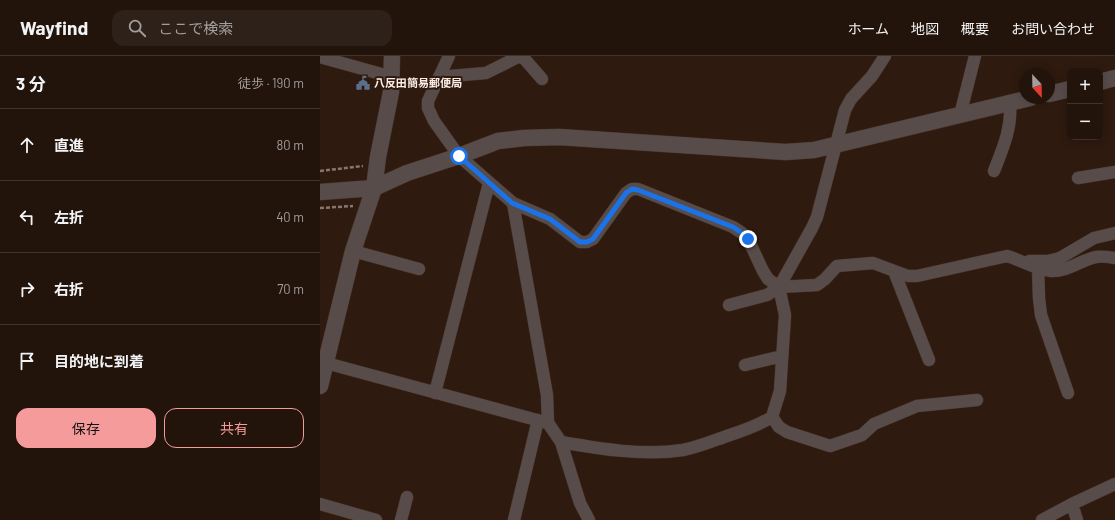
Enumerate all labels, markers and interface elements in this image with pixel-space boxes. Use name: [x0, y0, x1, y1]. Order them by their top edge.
search box: [112, 10, 392, 46]
text: Wayfind: [20, 16, 88, 39]
icon: search: [126, 17, 148, 39]
text: ここで検索: [158, 19, 233, 37]
text: ホーム: [847, 20, 889, 37]
text: 地図: [911, 20, 939, 37]
text: 概要: [961, 20, 989, 37]
text: お問い合わせ: [1011, 20, 1095, 37]
north arrow: [1019, 68, 1055, 104]
map controls: [1067, 68, 1103, 140]
button: +: [1067, 68, 1103, 104]
text: 3 分: [16, 73, 46, 93]
text: 徒歩 · 190 m: [238, 75, 304, 91]
public building icon: 八反田簡易郵便局: [355, 75, 371, 91]
place label: 八反田簡易郵便局: [374, 76, 462, 89]
button: −: [1067, 104, 1103, 140]
icon: ahead: [16, 134, 38, 156]
text: 直進: [54, 136, 84, 154]
text: 80 m: [277, 137, 304, 153]
route start: [450, 147, 468, 165]
icon: left: [16, 206, 38, 228]
text: 左折: [54, 208, 84, 226]
text: 40 m: [276, 209, 304, 225]
route end: [739, 230, 757, 248]
icon: right: [16, 278, 38, 300]
text: 右折: [54, 280, 84, 298]
text: 70 m: [277, 281, 304, 297]
icon: arrive: [16, 350, 38, 372]
text: 目的地に到着: [54, 352, 144, 370]
button: 保存: [16, 408, 156, 448]
button: 共有: [164, 408, 304, 448]

